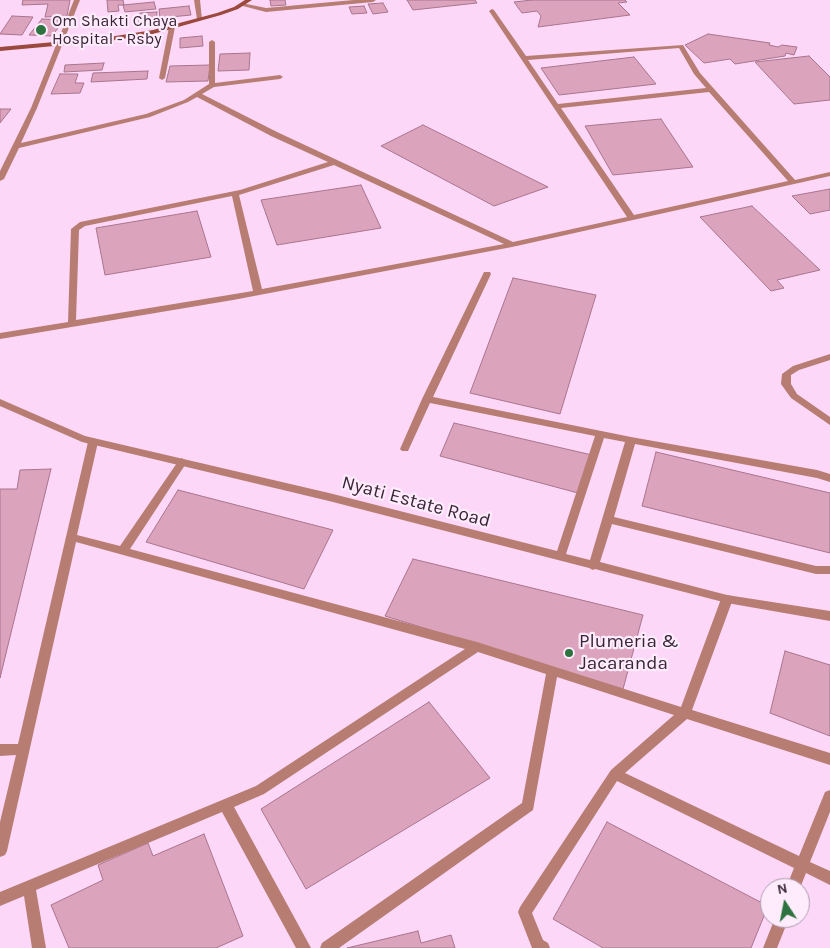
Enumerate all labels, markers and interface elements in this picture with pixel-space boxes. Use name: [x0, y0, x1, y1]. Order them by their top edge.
place label: Om Shakti Chaya Hospital - Rsby: [52, 11, 177, 49]
marker: Om Shakti Chaya Hospital - Rsby: [34, 23, 48, 37]
street label: Nyati Estate Road: [339, 471, 493, 533]
place label: Plumeria & Jacaranda: [579, 631, 679, 675]
marker: Plumeria & Jacaranda: [563, 647, 575, 659]
north arrow: [760, 878, 810, 928]
text: N: [776, 879, 789, 898]

